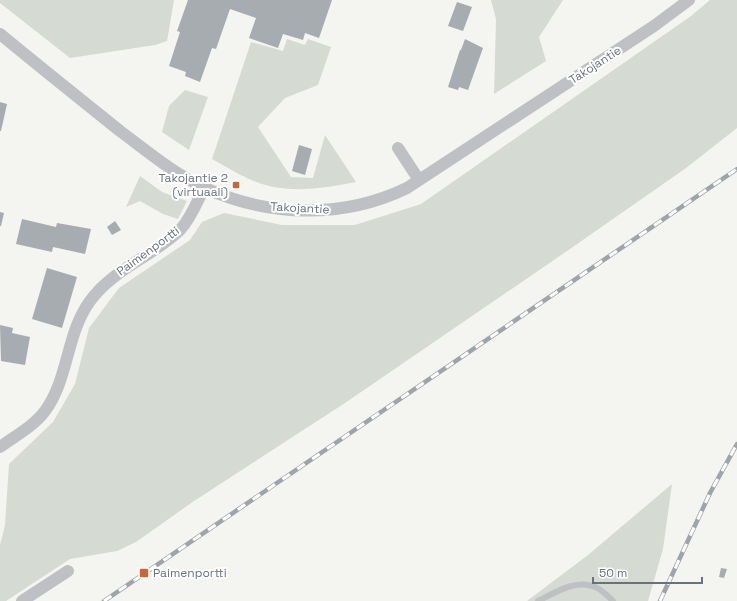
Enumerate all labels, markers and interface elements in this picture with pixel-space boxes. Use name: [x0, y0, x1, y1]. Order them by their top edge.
street label: Takojantie: [566, 42, 624, 88]
place label: Takojantie 2 (virtuaali): [159, 170, 228, 200]
marker: Takojantie 2 (virtuaali): [231, 180, 241, 190]
street label: Takojantie: [270, 198, 330, 218]
street label: Paimenportti: [113, 223, 183, 279]
scale bar: [593, 559, 702, 585]
place label: Paimenportti: [153, 565, 227, 581]
text: 50 m: [599, 565, 627, 581]
marker: Paimenportti: [138, 567, 150, 579]

